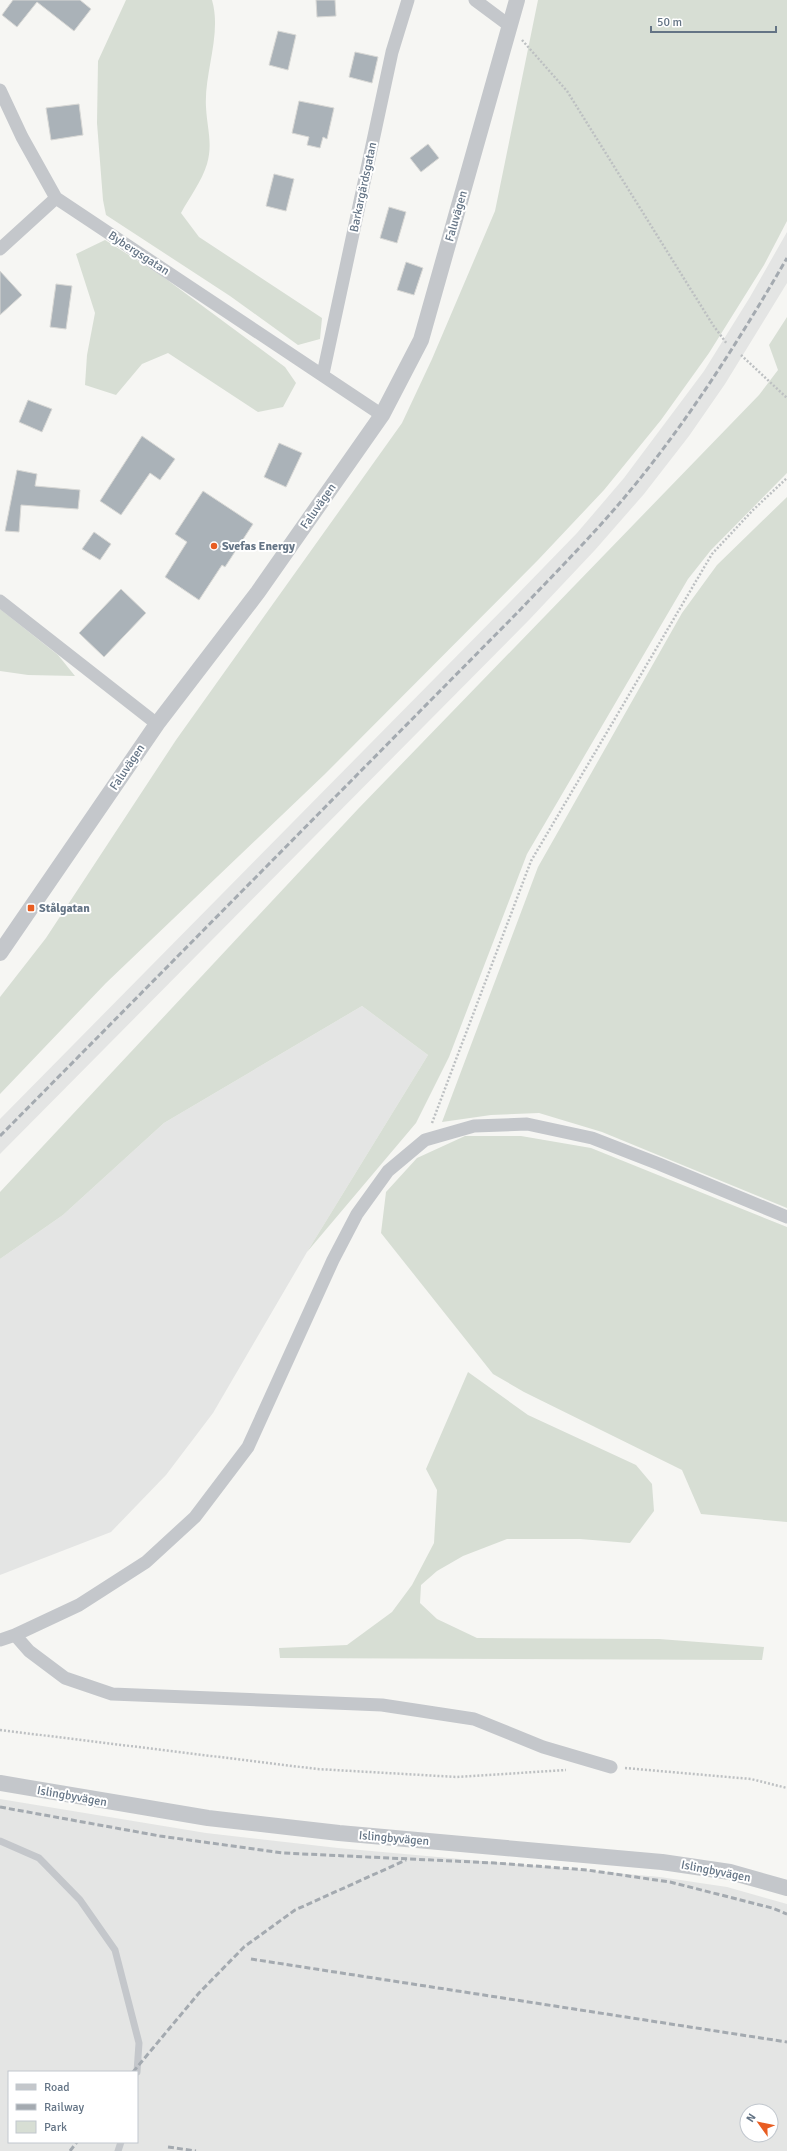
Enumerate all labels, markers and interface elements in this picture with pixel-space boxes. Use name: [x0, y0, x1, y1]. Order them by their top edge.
scale bar: [651, 8, 776, 34]
text: 50 m: [657, 15, 682, 30]
street label: Barkargärdsgatan: [347, 141, 380, 233]
street label: Faluvägen: [442, 189, 471, 243]
street label: Bybergsgatan: [105, 228, 172, 279]
street label: Faluvägen: [297, 481, 340, 532]
place label: Svefas Energy: [222, 539, 295, 554]
marker: Svefas Energy: [209, 541, 219, 551]
street label: Faluvägen: [107, 741, 148, 793]
place label: Stålgatan: [39, 901, 90, 916]
marker: Stålgatan: [26, 903, 36, 913]
street label: Islingbyvägen: [36, 1783, 108, 1810]
street label: Islingbyvägen: [358, 1828, 430, 1849]
street label: Islingbyvägen: [680, 1857, 752, 1886]
legend: [8, 2071, 138, 2143]
text: Road: [44, 2080, 70, 2095]
text: Railway: [44, 2100, 84, 2115]
north arrow: [739, 2103, 779, 2143]
text: N: [743, 2111, 759, 2125]
text: Park: [44, 2120, 67, 2135]

